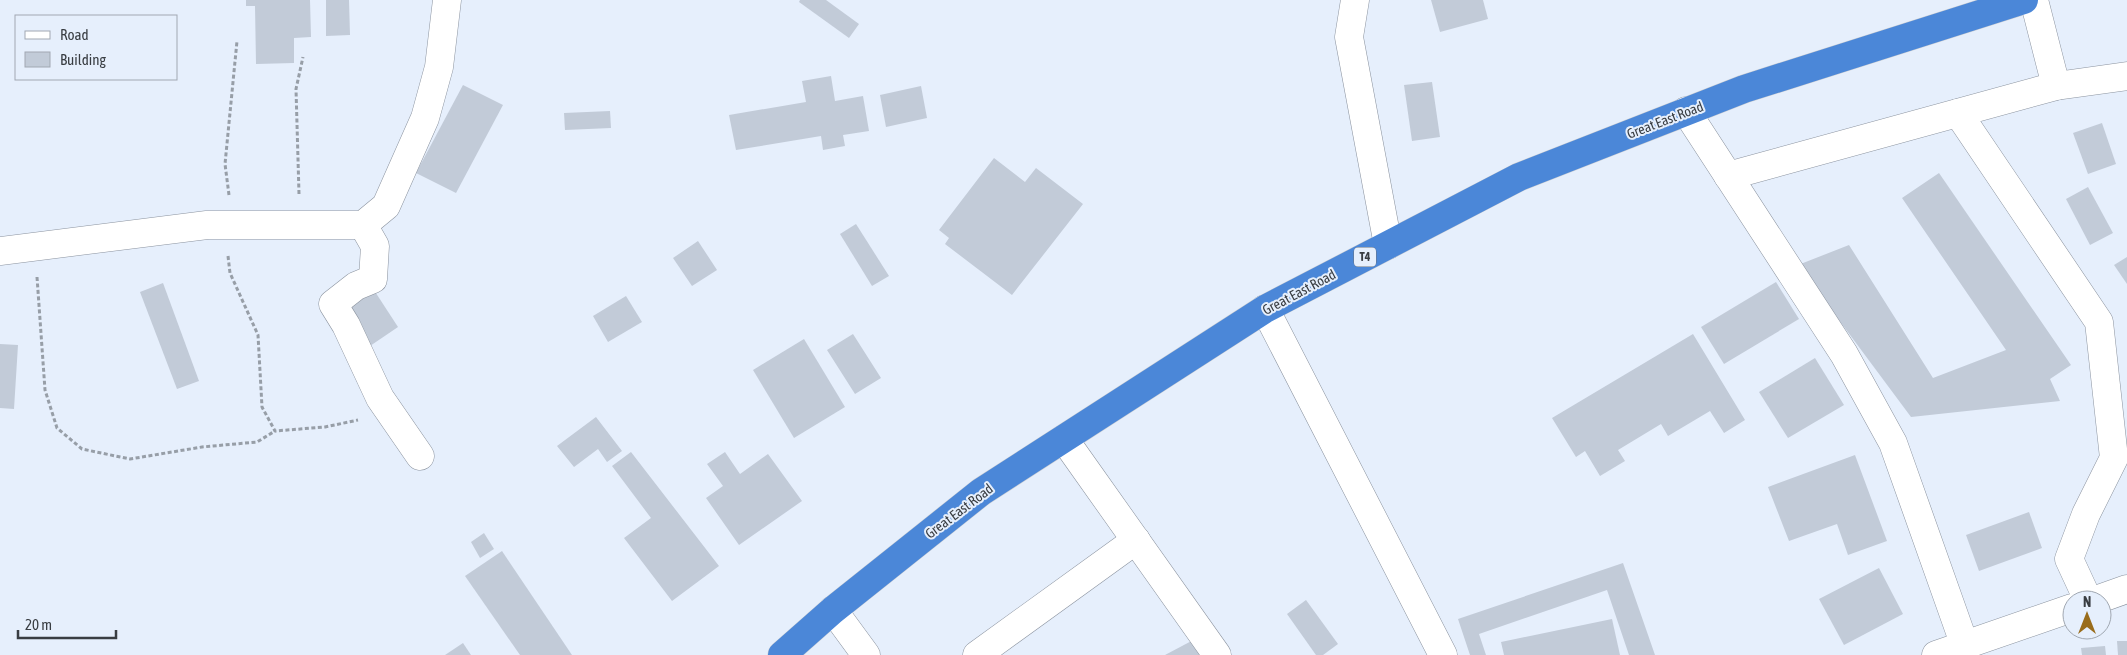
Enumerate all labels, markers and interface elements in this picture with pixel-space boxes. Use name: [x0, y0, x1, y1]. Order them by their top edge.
legend: [15, 15, 178, 80]
text: Road: [60, 26, 89, 43]
text: Building: [60, 51, 106, 68]
street label: Great East Road: [1625, 98, 1705, 142]
road number: T4: [1354, 248, 1376, 266]
street label: Great East Road: [1260, 266, 1338, 318]
street label: Great East Road: [922, 480, 996, 542]
north arrow: [2062, 590, 2112, 640]
text: N: [2083, 594, 2091, 610]
scale bar: [18, 608, 115, 640]
text: 20 m: [25, 616, 52, 633]

